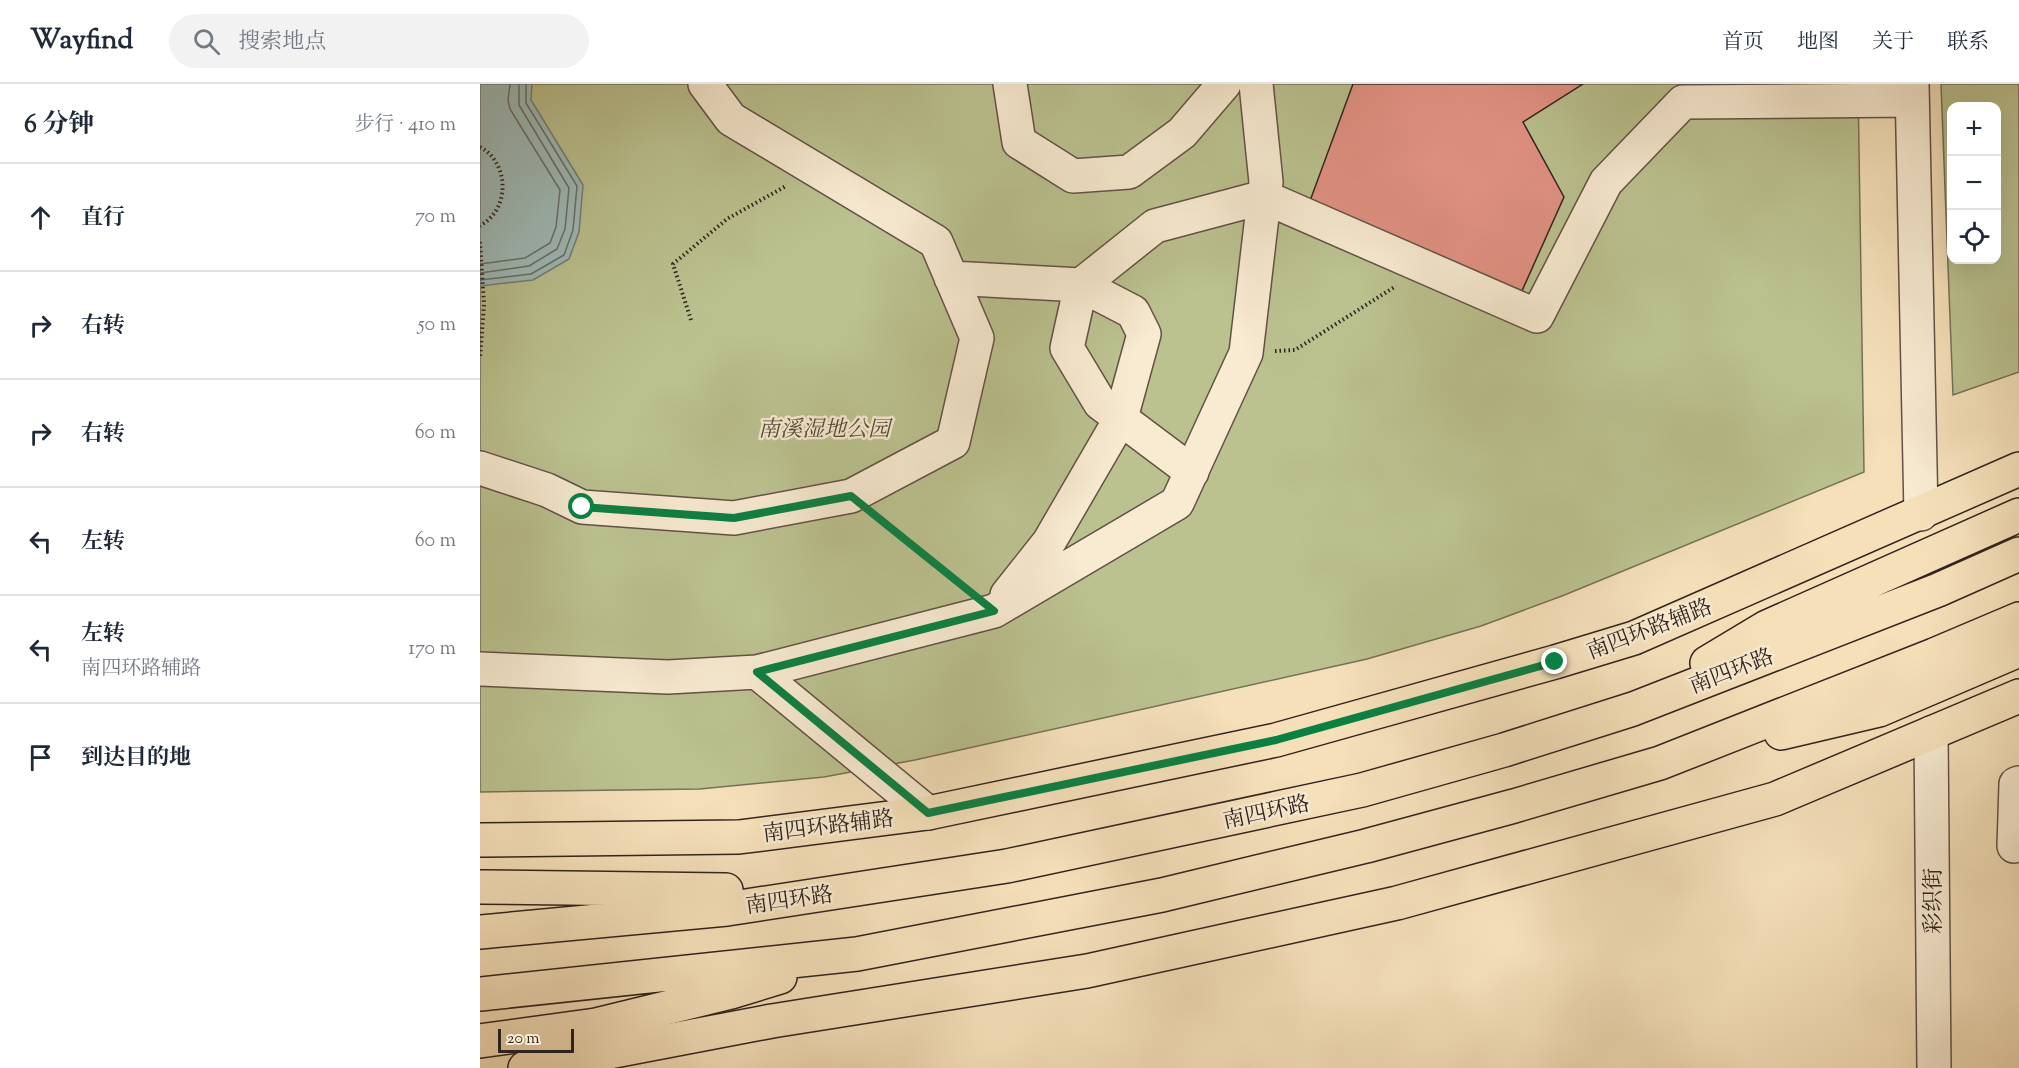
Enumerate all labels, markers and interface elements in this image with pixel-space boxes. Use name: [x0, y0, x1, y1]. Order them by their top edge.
search box: [169, 14, 589, 68]
text: Wayfind: [30, 21, 133, 61]
icon: search: [190, 25, 223, 58]
text: 搜索地点: [238, 27, 326, 59]
text: 首页: [1722, 28, 1764, 58]
text: 地图: [1797, 28, 1839, 58]
text: 关于: [1872, 28, 1914, 58]
text: 联系: [1947, 28, 1989, 58]
map controls: [1947, 102, 2001, 264]
button: +: [1947, 102, 2001, 156]
text: 6 分钟: [24, 107, 94, 144]
text: 步行 · 410 m: [354, 111, 456, 140]
button: −: [1947, 156, 2001, 210]
icon: ahead: [24, 201, 57, 234]
text: 直行: [81, 203, 125, 235]
text: 70 m: [415, 203, 456, 232]
button: locate: [1947, 210, 2001, 264]
icon: right: [24, 309, 57, 342]
text: 右转: [81, 311, 125, 343]
text: 50 m: [418, 311, 456, 340]
park label: 南溪湿地公园: [758, 415, 893, 447]
icon: right: [24, 417, 57, 450]
text: 右转: [81, 419, 125, 451]
text: 60 m: [415, 419, 456, 448]
route start: [568, 493, 594, 519]
icon: left: [24, 525, 57, 558]
text: 左转: [81, 527, 125, 559]
text: 60 m: [415, 527, 456, 556]
street label: 南四环路辅路: [1583, 592, 1717, 669]
text: 左转: [81, 619, 125, 651]
icon: left: [24, 633, 57, 666]
text: 170 m: [408, 635, 456, 664]
street label: 南四环路: [1685, 642, 1779, 704]
route end: [1541, 648, 1567, 674]
text: 南四环路辅路: [81, 655, 201, 684]
icon: arrive: [24, 741, 57, 774]
text: 到达目的地: [81, 743, 191, 775]
street label: 南四环路: [1220, 789, 1313, 839]
street label: 南四环路辅路: [761, 804, 896, 852]
street label: 彩织街: [1919, 868, 1951, 934]
street label: 南四环路: [744, 880, 835, 924]
scale bar: [498, 1026, 574, 1054]
text: 20 m: [507, 1028, 540, 1051]

